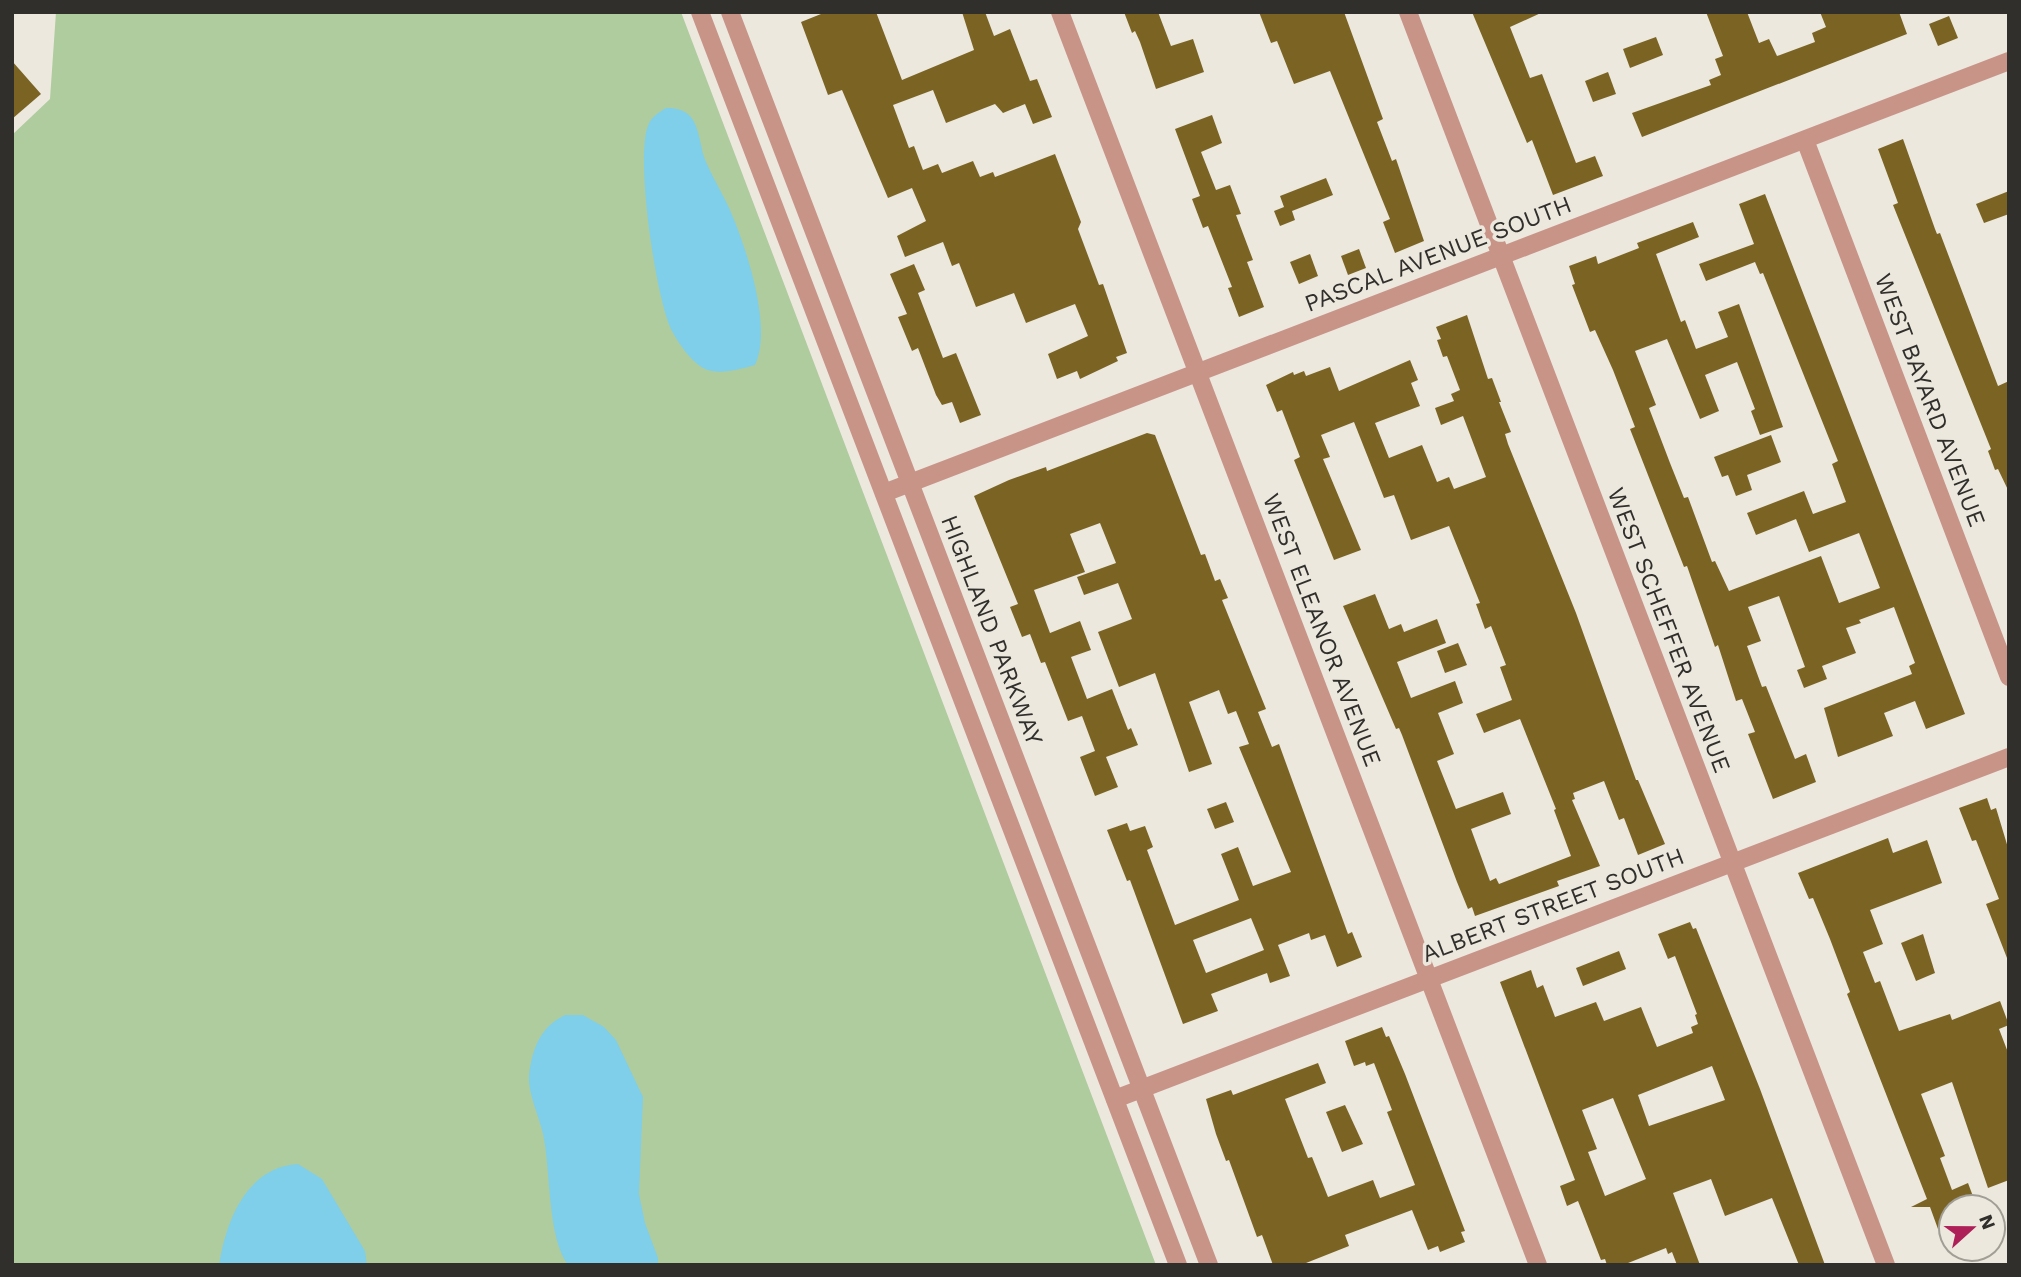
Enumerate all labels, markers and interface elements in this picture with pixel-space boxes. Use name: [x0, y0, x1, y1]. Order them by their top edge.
street label: PASCAL AVENUE SOUTH: [1301, 190, 1575, 318]
street label: WEST BAYARD AVENUE: [1869, 270, 1991, 530]
street label: WEST SCHEFFER AVENUE: [1602, 484, 1736, 776]
street label: WEST ELEANOR AVENUE: [1257, 490, 1387, 770]
street label: HIGHLAND PARKWAY: [935, 511, 1049, 749]
street label: ALBERT STREET SOUTH: [1418, 842, 1688, 968]
north arrow: [1937, 1193, 2007, 1263]
text: N: [1974, 1211, 2001, 1233]

